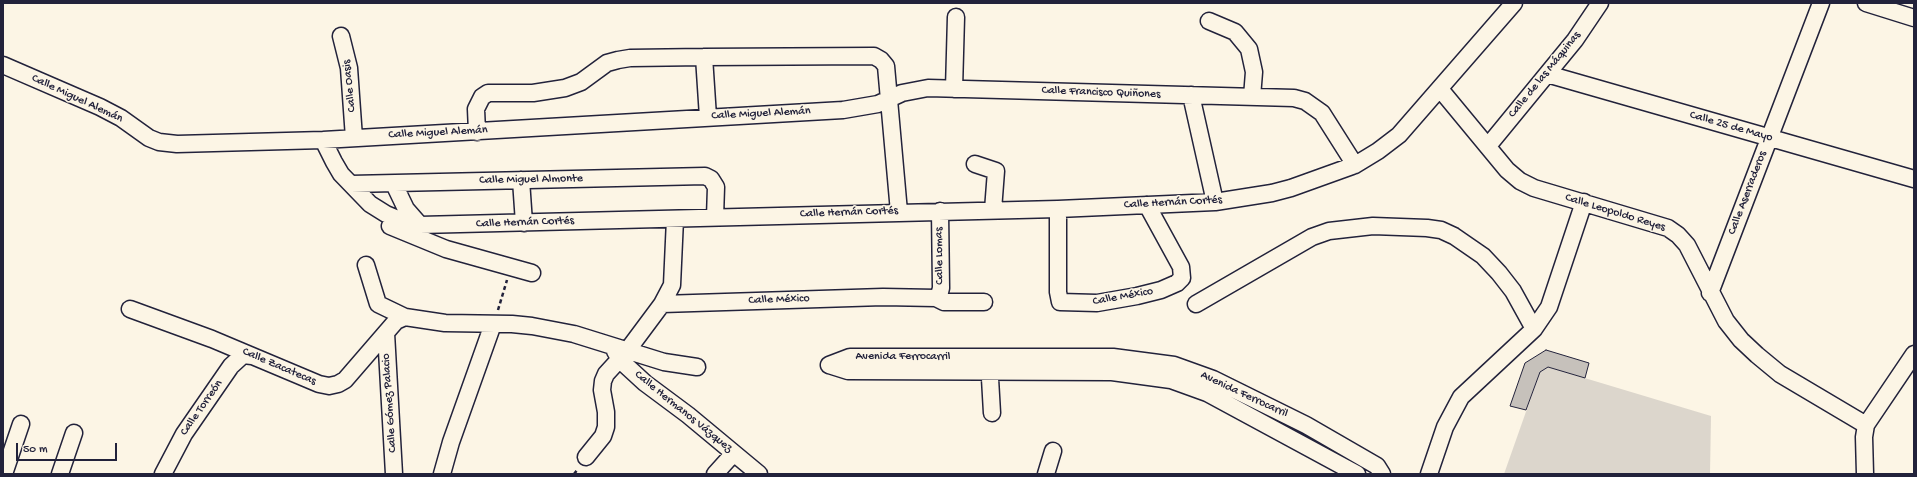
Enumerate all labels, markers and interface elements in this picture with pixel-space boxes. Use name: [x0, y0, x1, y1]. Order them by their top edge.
street label: Calle de las Máquinas: [1506, 29, 1584, 121]
street label: Calle Oasis: [340, 59, 360, 113]
street label: Calle Miguel Alemán: [29, 71, 125, 127]
street label: Calle Francisco Quiñones: [1041, 84, 1161, 102]
street label: Calle Miguel Alemán: [711, 104, 811, 124]
street label: Calle 25 de Mayo: [1688, 108, 1774, 146]
street label: Calle Miguel Alemán: [388, 123, 488, 143]
street label: Calle Aserraderos: [1725, 149, 1771, 237]
street label: Calle Miguel Almonte: [479, 172, 583, 188]
street label: Calle Leopoldo Reyes: [1563, 191, 1667, 235]
street label: Calle Hernán Cortés: [1124, 193, 1222, 213]
street label: Calle Hernán Cortés: [800, 204, 898, 222]
street label: Calle Hernán Cortés: [476, 214, 574, 232]
street label: Calle Lomas: [932, 227, 948, 285]
street label: Calle México: [1092, 285, 1154, 309]
street label: Calle México: [748, 292, 810, 308]
street label: Calle Zacatecas: [240, 345, 318, 389]
street label: Avenida Ferrocarril: [856, 350, 950, 364]
street label: Calle Gómez Palacio: [379, 353, 401, 453]
street label: Calle Hermanos Vázquez: [631, 368, 735, 456]
street label: Avenida Ferrocarril: [1198, 368, 1290, 422]
street label: Calle Torreón: [177, 377, 227, 439]
scale bar: [18, 435, 119, 461]
text: 50 m: [23, 443, 48, 457]

